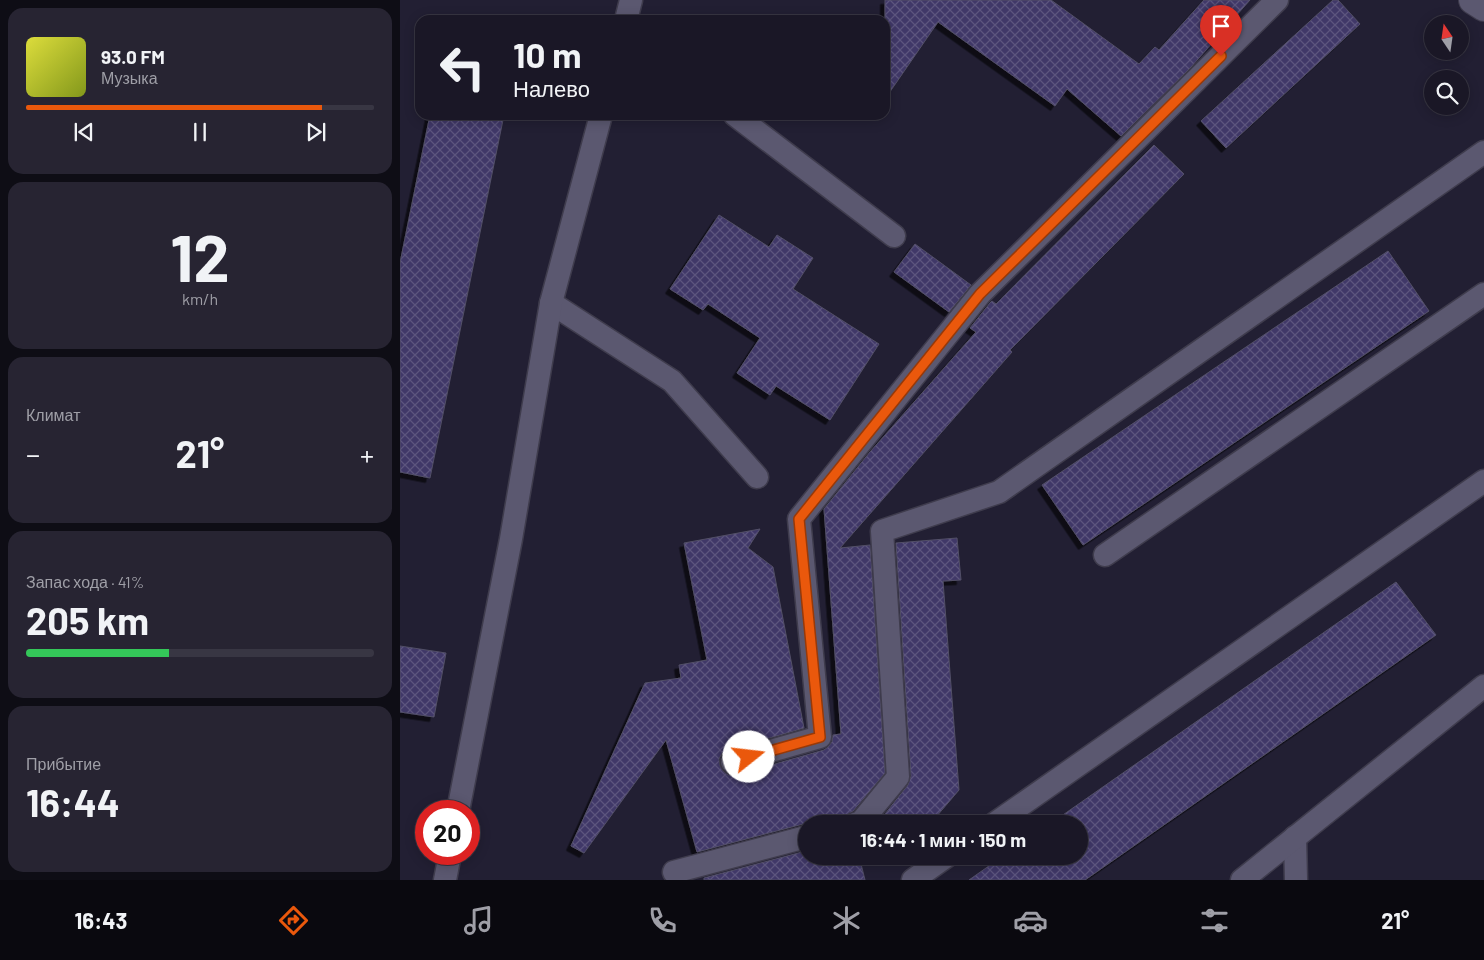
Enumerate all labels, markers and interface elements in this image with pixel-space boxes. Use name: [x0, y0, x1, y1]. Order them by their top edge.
pin: [1200, 5, 1242, 56]
icon: arrive: [1207, 12, 1235, 40]
north arrow: [1424, 15, 1469, 60]
map controls: [1424, 15, 1469, 115]
text: 10 m: [513, 33, 582, 75]
icon: left: [430, 35, 495, 100]
text: 93.0 FM: [101, 45, 165, 68]
text: Музыка: [101, 68, 158, 87]
button: search: [1424, 70, 1469, 115]
text: Налево: [513, 75, 590, 101]
icon: previous: [70, 118, 98, 146]
icon: pause: [186, 118, 214, 146]
icon: next: [302, 118, 330, 146]
text: 12: [170, 217, 230, 295]
text: km/h: [182, 289, 218, 308]
text: Климат: [26, 405, 80, 424]
text: 21°: [176, 430, 224, 476]
text: −: [26, 437, 40, 471]
text: +: [360, 437, 374, 471]
text: Запас хода · 41%: [26, 572, 144, 591]
text: 205 km: [26, 597, 149, 643]
position arrow: [722, 730, 774, 782]
text: Прибытие: [26, 754, 101, 773]
text: 16:44: [26, 779, 120, 825]
speed limit sign: 20: [415, 800, 480, 865]
text: 16:44 · 1 мин · 150 m: [860, 828, 1026, 851]
icon: directions: [276, 903, 311, 938]
icon: music: [461, 903, 496, 938]
icon: phone: [645, 903, 680, 938]
icon: climate: [829, 903, 864, 938]
icon: car: [1013, 903, 1048, 938]
icon: filters: [1197, 903, 1232, 938]
text: 16:43: [75, 907, 127, 933]
text: 21°: [1381, 907, 1409, 933]

